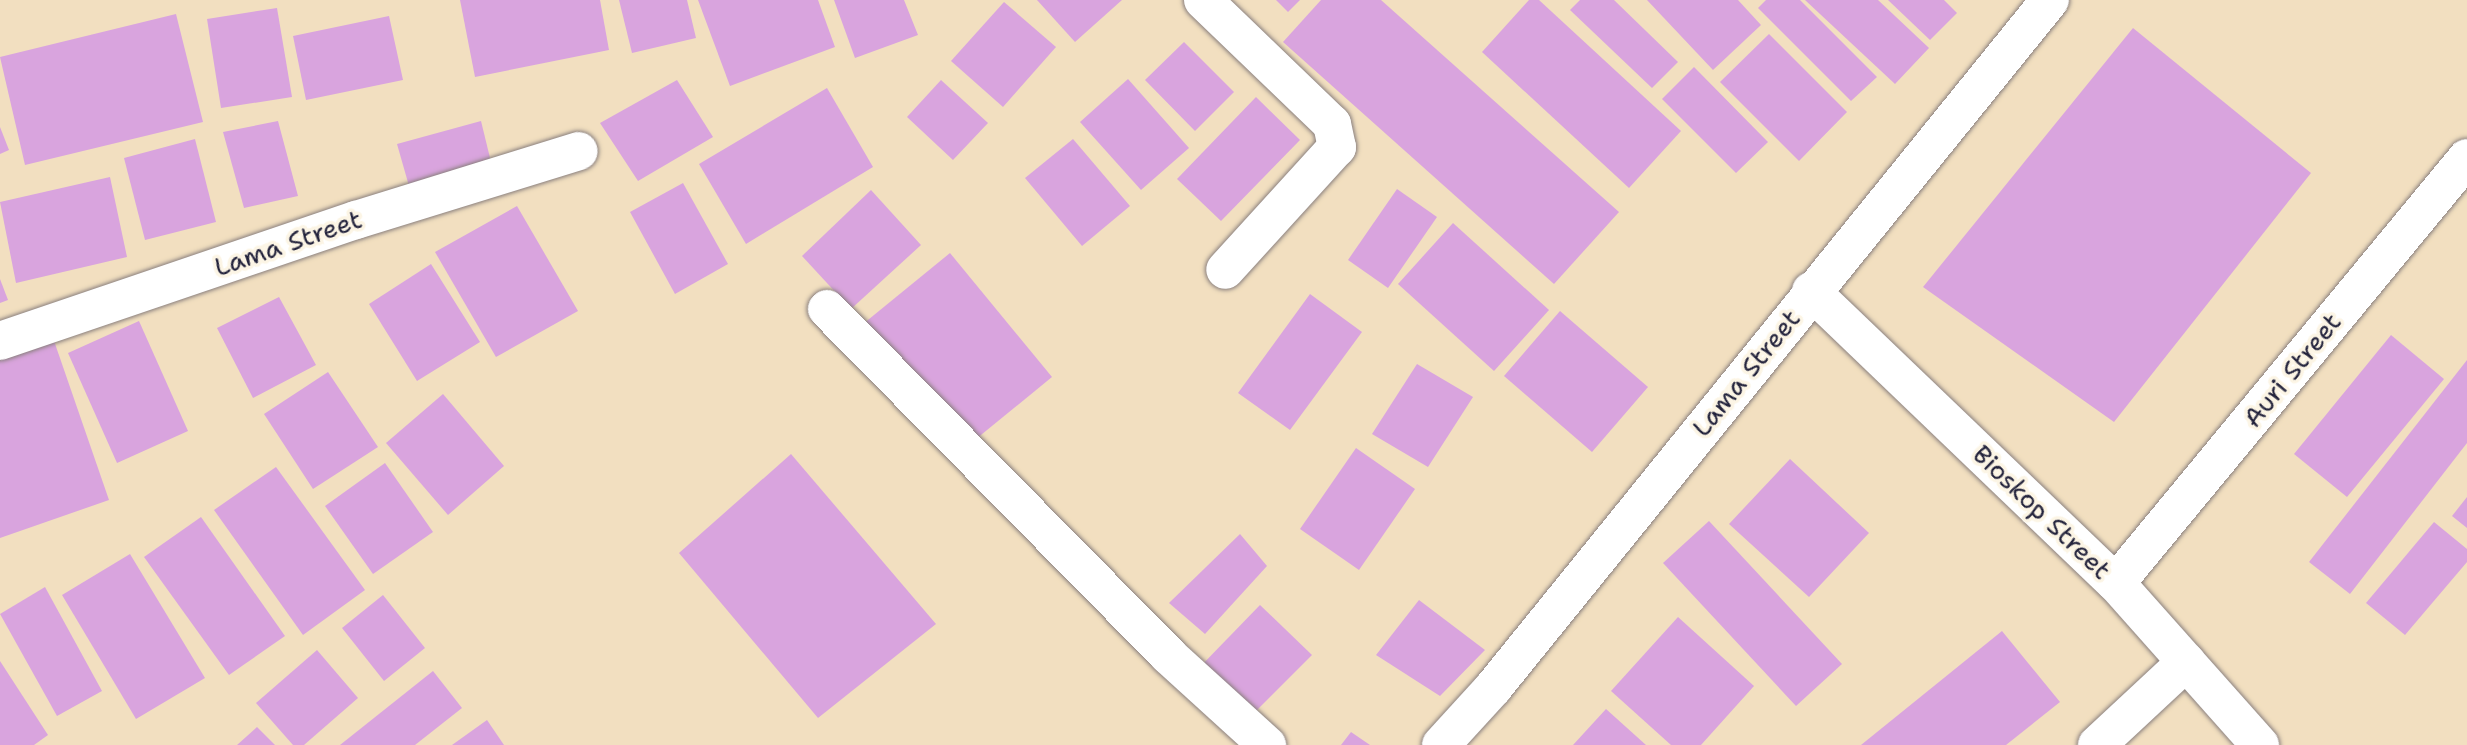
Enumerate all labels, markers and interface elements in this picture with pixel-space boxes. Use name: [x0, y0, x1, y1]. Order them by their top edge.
street label: Lama Street: [210, 203, 366, 283]
street label: Lama Street: [1685, 303, 1807, 443]
street label: Auri Street: [2237, 307, 2347, 433]
street label: Bioskop Street: [1967, 438, 2117, 586]

